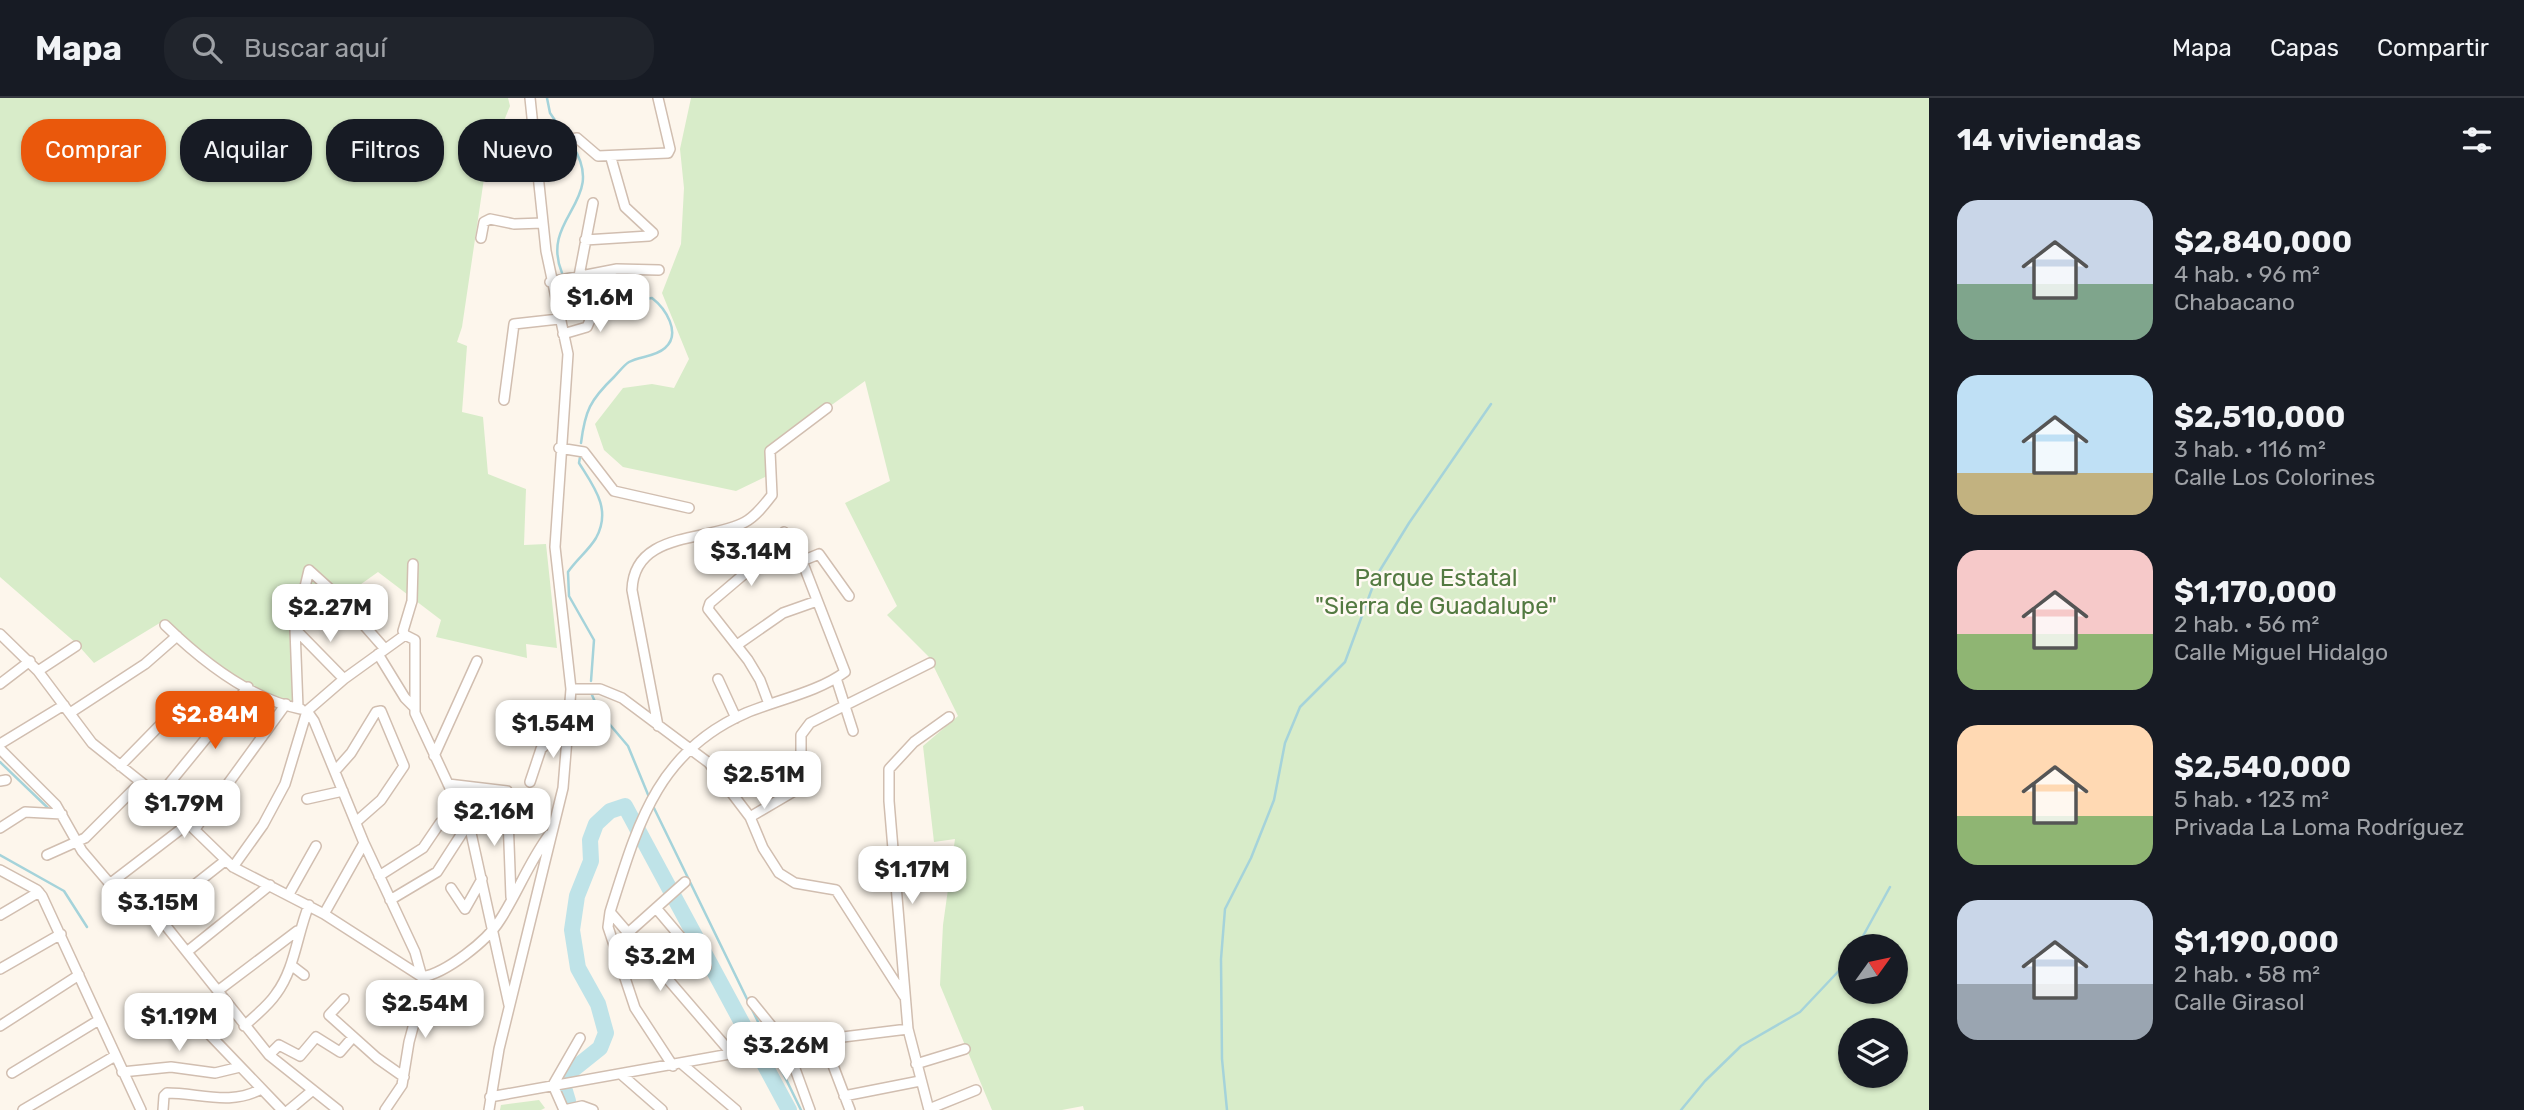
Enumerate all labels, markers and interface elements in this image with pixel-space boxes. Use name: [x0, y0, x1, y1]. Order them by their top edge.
search box: [164, 17, 654, 80]
text: Mapa: [35, 29, 122, 68]
icon: search: [188, 29, 226, 67]
text: Buscar aquí: [244, 33, 387, 64]
text: Mapa: [2172, 34, 2232, 62]
text: Capas: [2270, 34, 2339, 62]
text: Compartir: [2377, 34, 2489, 62]
chip: Comprar: [21, 119, 166, 182]
chip: Alquilar: [180, 119, 312, 182]
chip: Filtros: [326, 119, 444, 182]
chip: Nuevo: [458, 119, 577, 182]
icon: filters: [2458, 121, 2496, 159]
text: 14 viviendas: [1957, 122, 2141, 158]
text: $2,840,000: [2174, 224, 2352, 260]
icon: home: [2013, 228, 2097, 312]
text: 4 hab. · 96 m²: [2174, 260, 2320, 288]
pin: $1.6M: [551, 274, 649, 334]
text: $1.6M: [566, 283, 634, 311]
text: Chabacano: [2174, 288, 2295, 316]
text: $2,510,000: [2174, 399, 2345, 435]
icon: home: [2013, 403, 2097, 487]
text: 3 hab. · 116 m²: [2174, 435, 2326, 463]
text: Calle Los Colorines: [2174, 463, 2375, 491]
pin: $3.14M: [694, 528, 808, 588]
text: $3.14M: [710, 537, 792, 565]
park label: Parque Estatal "Sierra de Guadalupe": [1315, 564, 1557, 620]
text: $1,170,000: [2174, 574, 2337, 610]
icon: home: [2013, 578, 2097, 662]
pin: $2.27M: [273, 584, 387, 644]
text: $2.27M: [288, 593, 372, 621]
text: 2 hab. · 56 m²: [2174, 610, 2319, 638]
text: Calle Miguel Hidalgo: [2174, 638, 2388, 666]
pin: $2.84M: [158, 692, 272, 751]
text: $2.84M: [171, 700, 259, 728]
pin: $1.54M: [496, 700, 610, 760]
text: $1.54M: [512, 709, 594, 737]
text: $2,540,000: [2174, 749, 2351, 785]
pin: $2.51M: [707, 752, 821, 811]
icon: home: [2013, 753, 2097, 837]
text: $2.51M: [723, 760, 805, 788]
pin: $1.79M: [127, 780, 241, 840]
text: 5 hab. · 123 m²: [2174, 785, 2329, 813]
pin: $2.16M: [437, 788, 551, 848]
text: $1.79M: [144, 789, 224, 817]
text: $2.16M: [454, 797, 534, 825]
text: Privada La Loma Rodríguez: [2174, 813, 2464, 841]
pin: $1.17M: [855, 846, 969, 906]
text: $1.17M: [874, 855, 950, 883]
pin: $3.15M: [101, 880, 215, 939]
text: $3.15M: [118, 888, 198, 916]
text: $1,190,000: [2174, 924, 2339, 960]
icon: home: [2013, 928, 2097, 1012]
pin: $3.2M: [611, 934, 709, 993]
north arrow: [1838, 934, 1908, 1004]
map controls: [1838, 934, 1908, 1088]
text: $3.2M: [624, 942, 696, 970]
text: 2 hab. · 58 m²: [2174, 960, 2320, 988]
pin: $2.54M: [368, 981, 482, 1040]
text: Calle Girasol: [2174, 988, 2305, 1016]
text: $2.54M: [382, 989, 468, 1017]
pin: $1.19M: [122, 993, 236, 1053]
text: $1.19M: [140, 1002, 218, 1030]
button: layers: [1838, 1018, 1908, 1088]
pin: $3.26M: [729, 1023, 843, 1082]
text: $3.26M: [743, 1031, 829, 1059]

